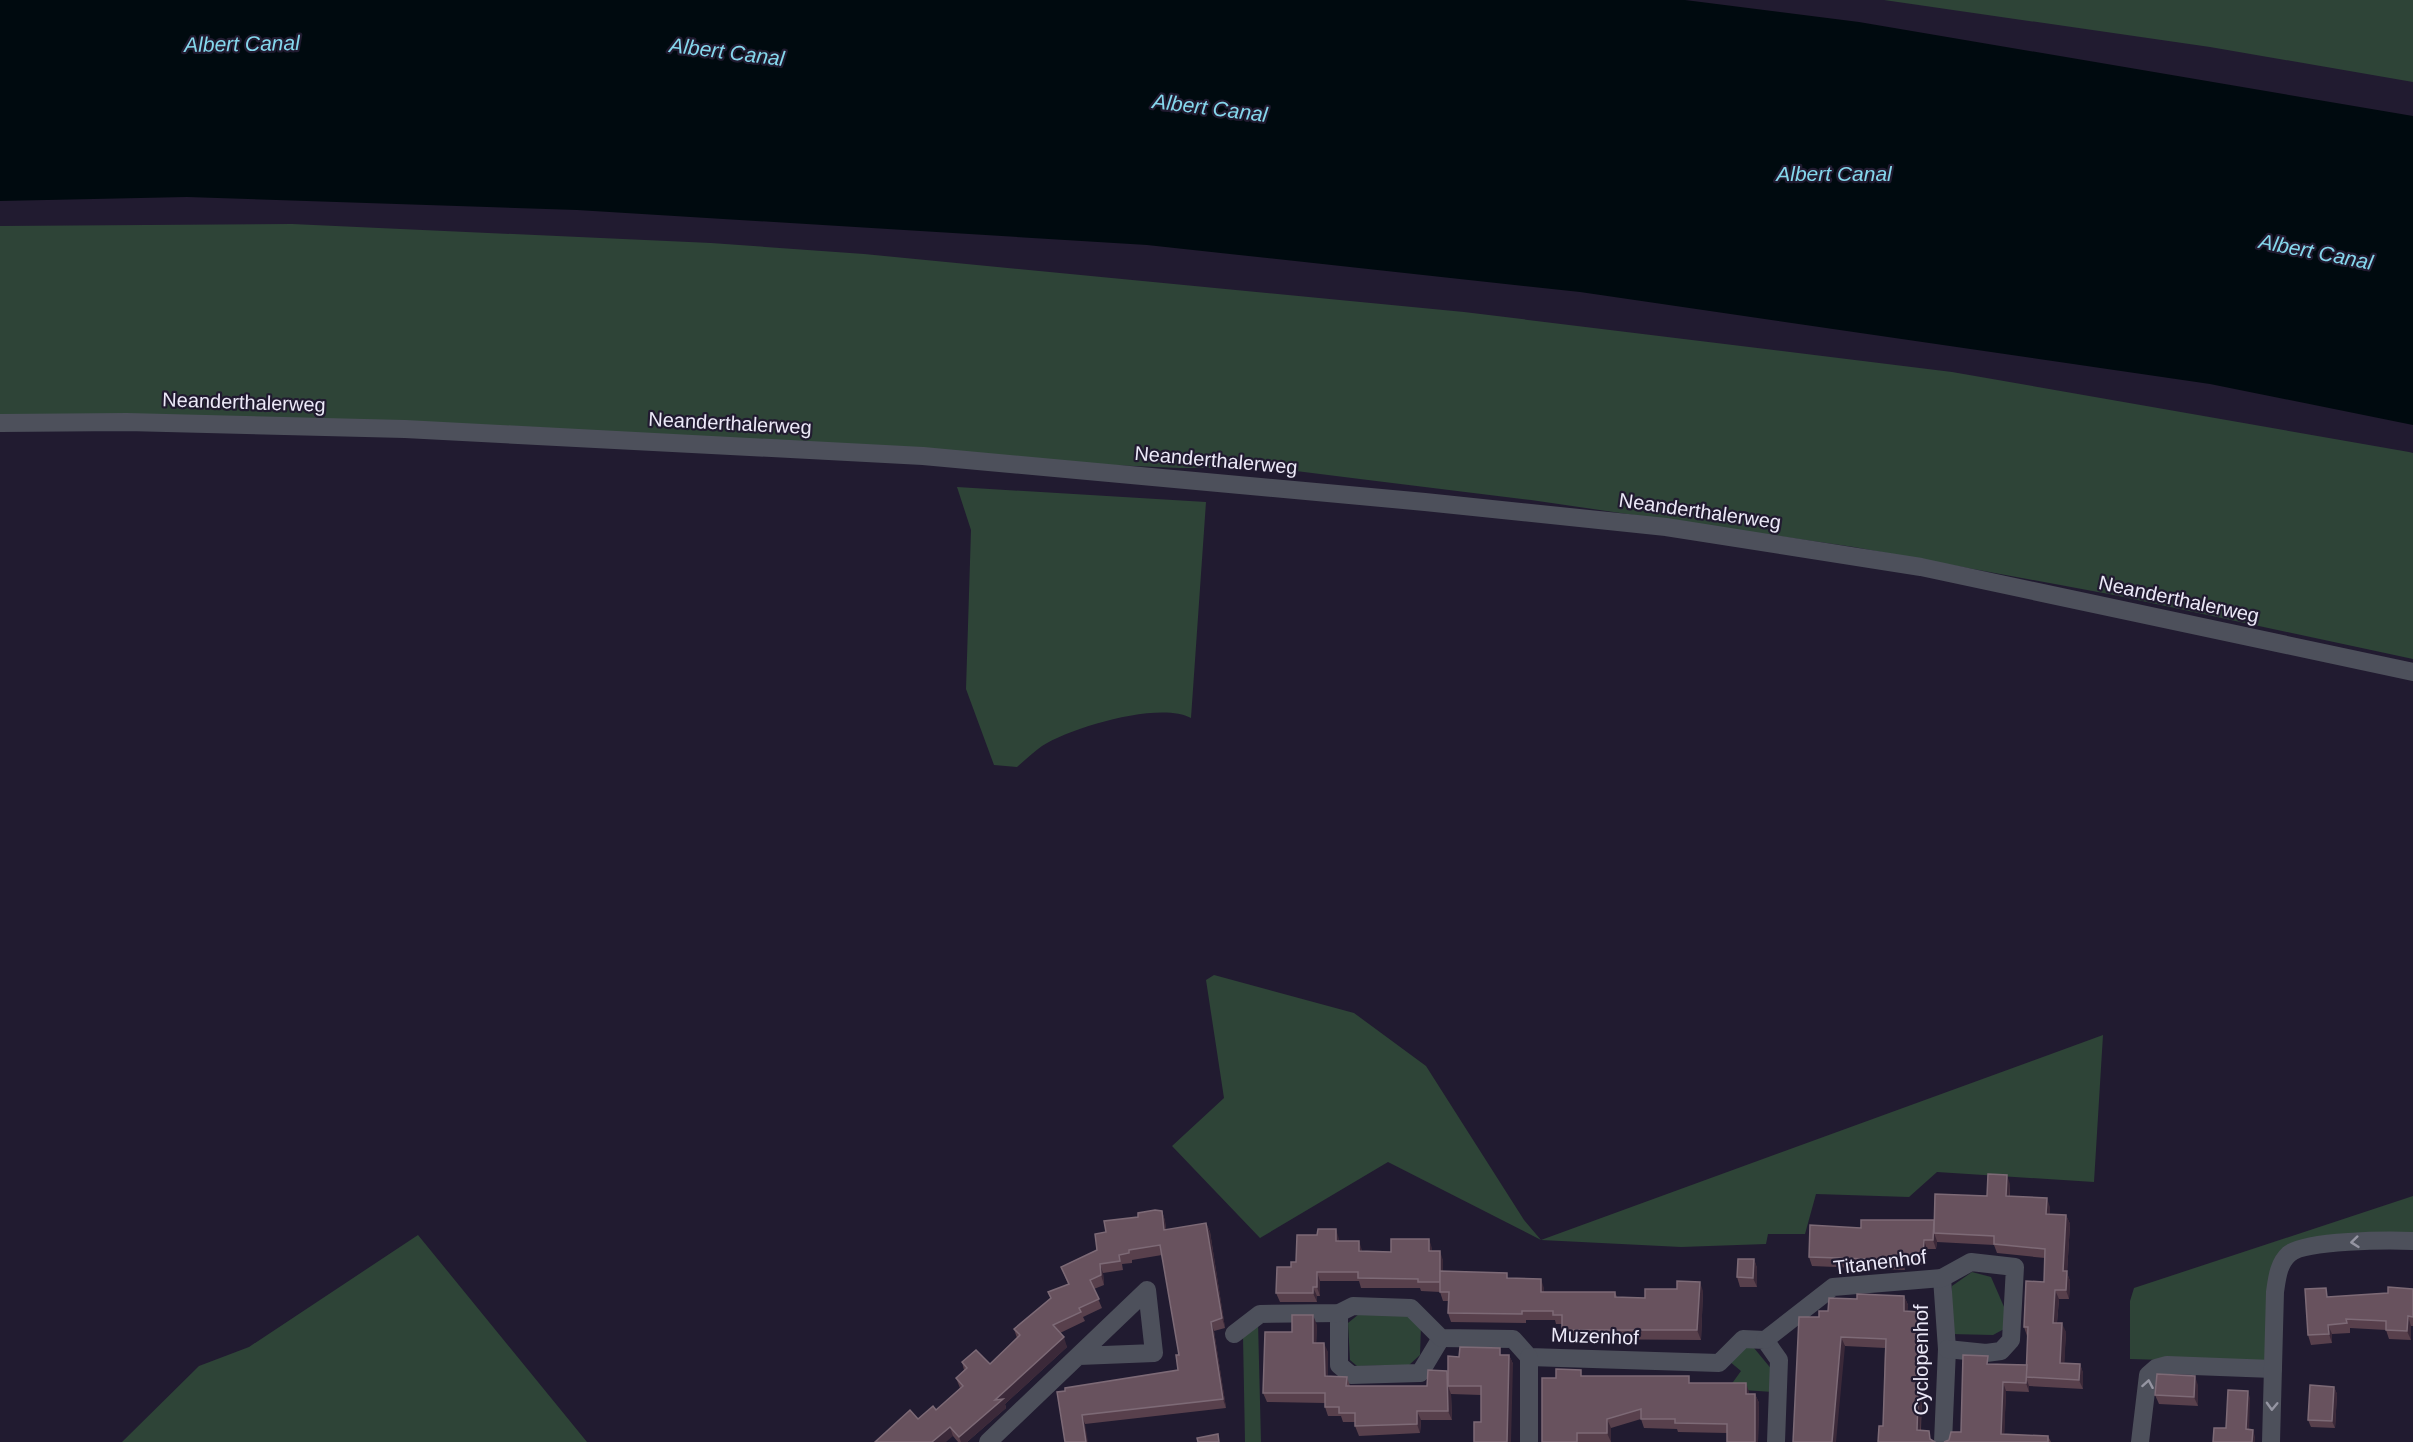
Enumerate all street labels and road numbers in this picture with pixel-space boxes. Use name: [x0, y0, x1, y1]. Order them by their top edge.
street label: Neanderthalerweg: [162, 388, 326, 416]
street label: Neanderthalerweg: [648, 408, 812, 438]
street label: Neanderthalerweg: [1134, 442, 1298, 478]
street label: Neanderthalerweg: [1618, 489, 1782, 533]
street label: Neanderthalerweg: [2097, 571, 2261, 627]
street label: Titanenhof: [1832, 1245, 1928, 1279]
street label: Cyclopenhof: [1910, 1304, 1932, 1416]
street label: Muzenhof: [1551, 1323, 1640, 1349]

